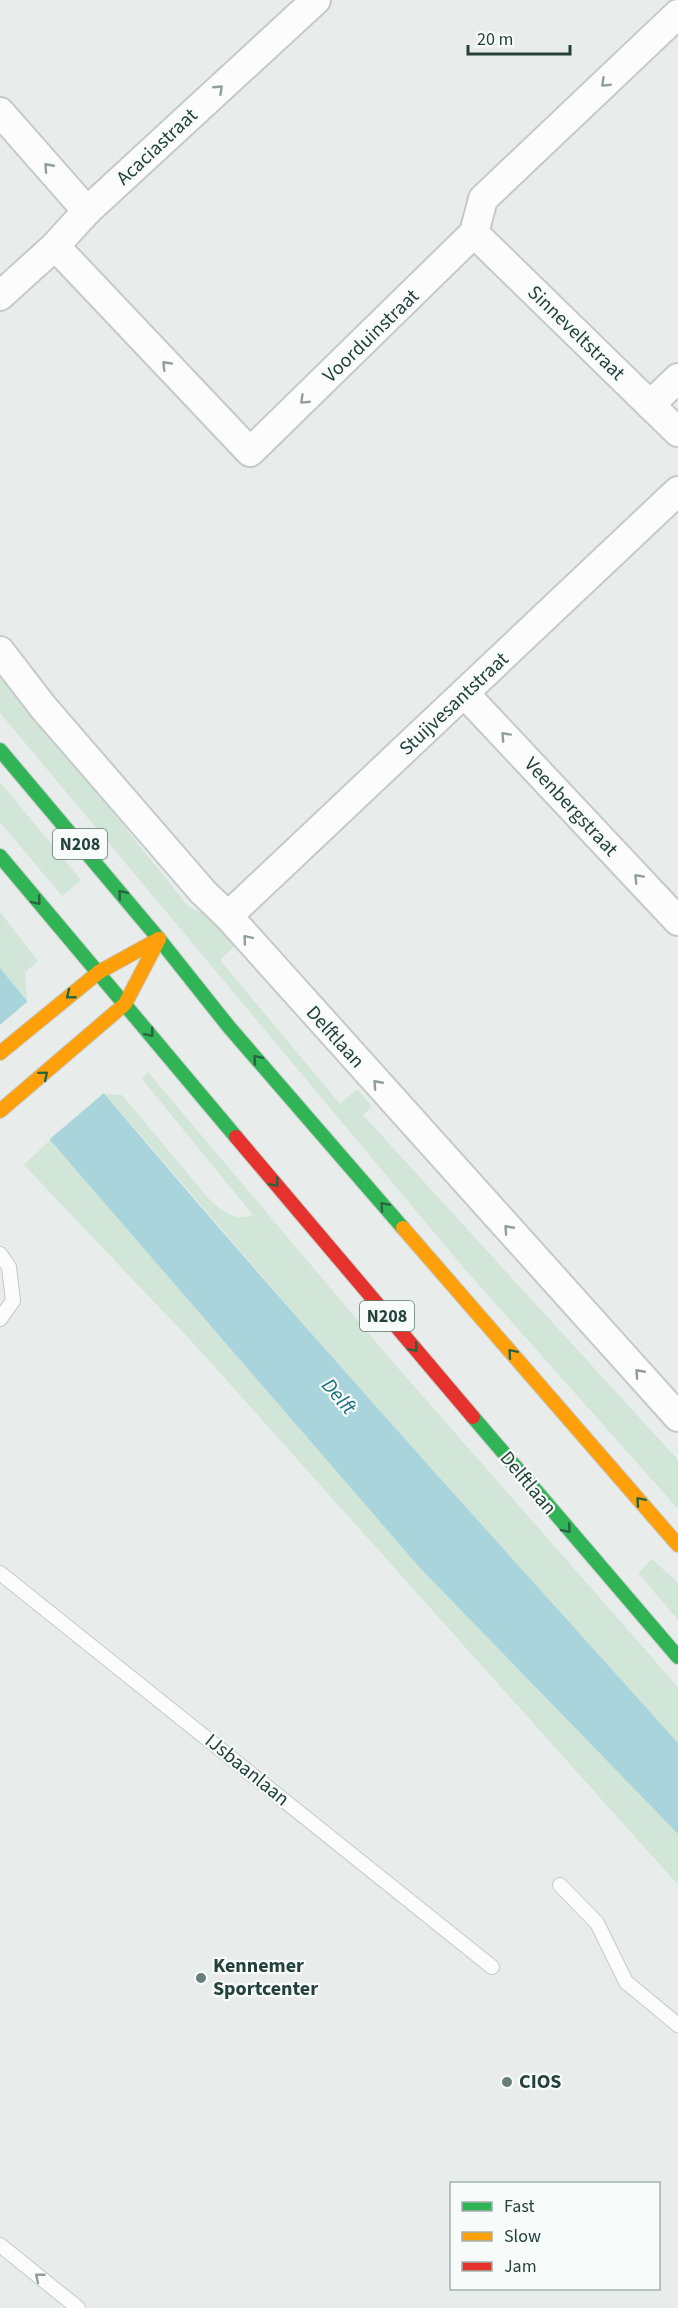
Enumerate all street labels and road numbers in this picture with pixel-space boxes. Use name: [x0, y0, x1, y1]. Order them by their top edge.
street label: Acaciastraat: [110, 102, 204, 192]
street label: Sinneveltstraat: [521, 279, 631, 387]
street label: Voorduinstraat: [317, 283, 426, 389]
street label: Stuijvesantstraat: [393, 646, 515, 762]
street label: Veenbergstraat: [518, 751, 625, 863]
road number: N208: [53, 829, 107, 859]
street label: Delftlaan: [299, 1000, 371, 1074]
road number: N208: [360, 1301, 414, 1331]
street label: Delftlaan: [493, 1445, 563, 1521]
street label: IJsbaanlaan: [199, 1727, 295, 1813]

